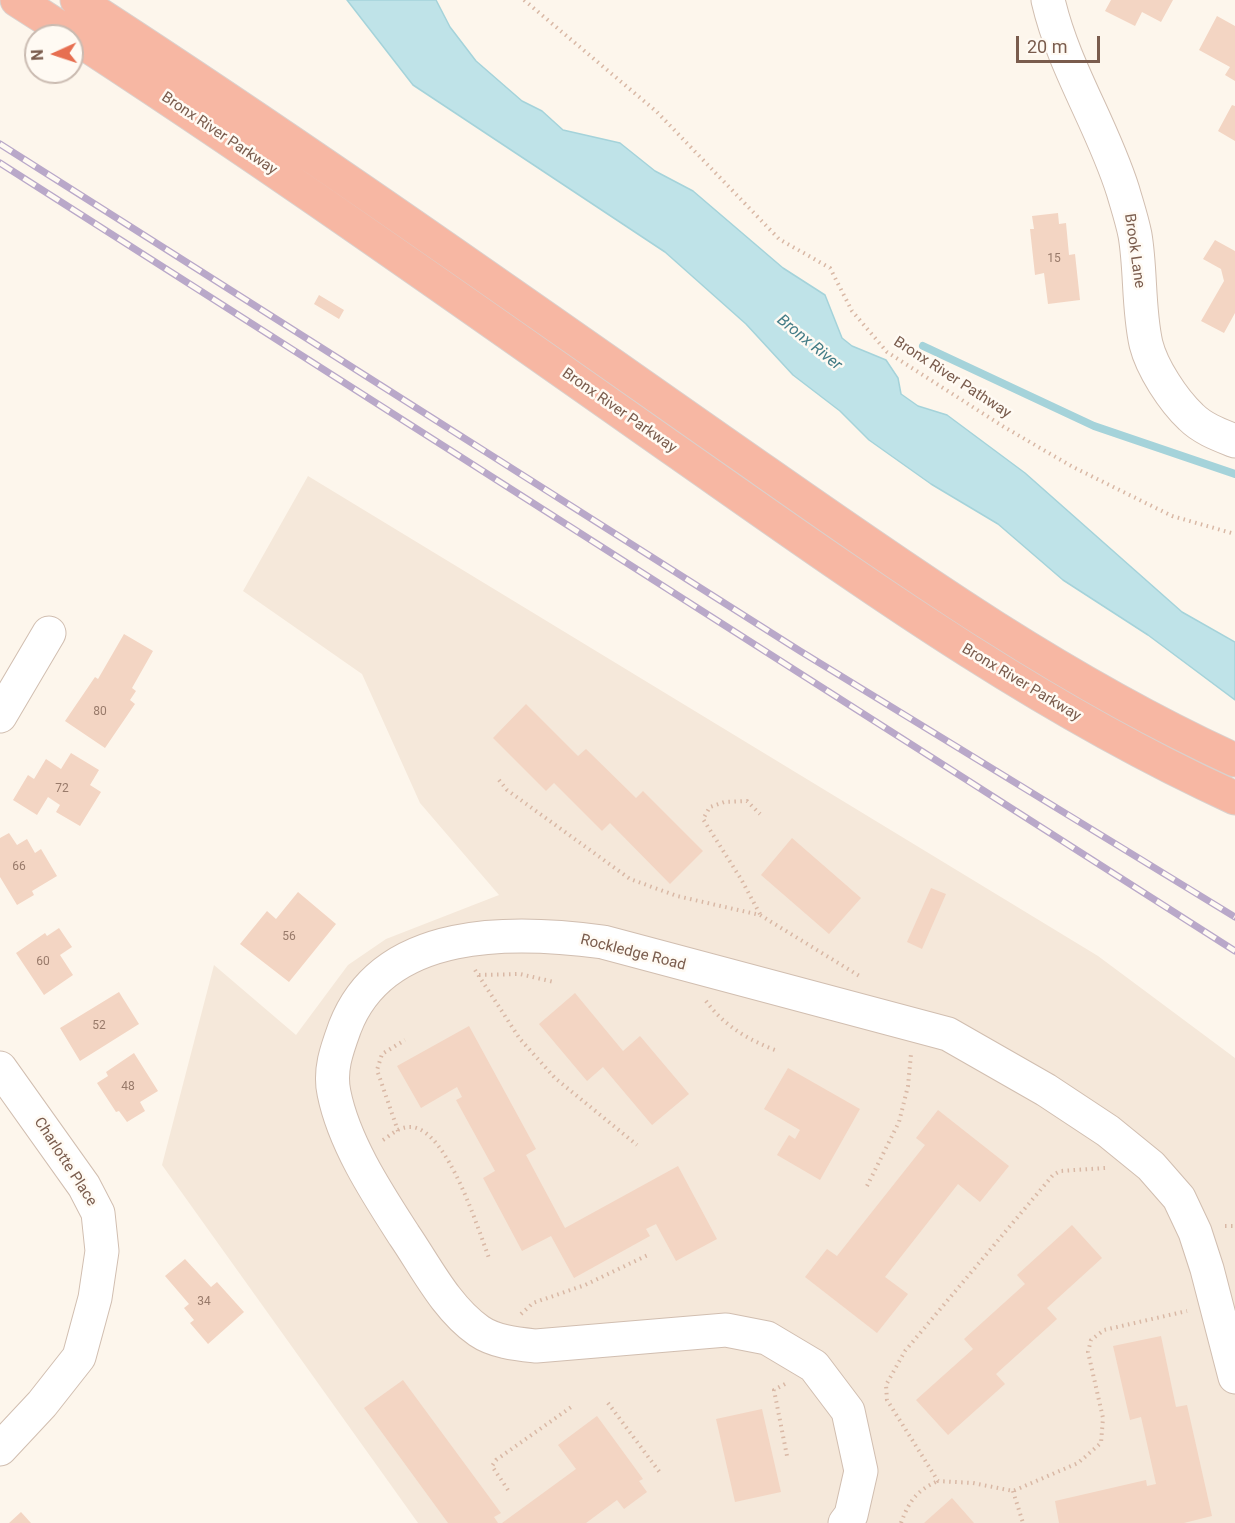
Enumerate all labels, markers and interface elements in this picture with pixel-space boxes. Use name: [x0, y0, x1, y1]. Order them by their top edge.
north arrow: [24, 24, 84, 84]
scale bar: [1019, 24, 1103, 62]
text: 20 m: [1027, 36, 1067, 57]
text: N: [28, 49, 47, 61]
street label: Bronx River Parkway: [158, 89, 280, 179]
street label: Brook Lane: [1120, 213, 1148, 289]
house number: 15: [1047, 252, 1061, 266]
water label: Bronx River: [773, 311, 845, 375]
street label: Bronx River Pathway: [890, 333, 1014, 423]
street label: Bronx River Parkway: [558, 365, 680, 457]
street label: Bronx River Parkway: [958, 640, 1084, 726]
house number: 80: [93, 705, 107, 719]
house number: 72: [55, 782, 69, 796]
house number: 66: [12, 860, 26, 874]
house number: 56: [282, 930, 296, 944]
street label: Rockledge Road: [579, 931, 687, 975]
house number: 60: [36, 955, 50, 969]
house number: 52: [92, 1019, 106, 1033]
house number: 48: [121, 1080, 135, 1094]
street label: Charlotte Place: [30, 1114, 100, 1210]
house number: 34: [197, 1295, 211, 1309]

